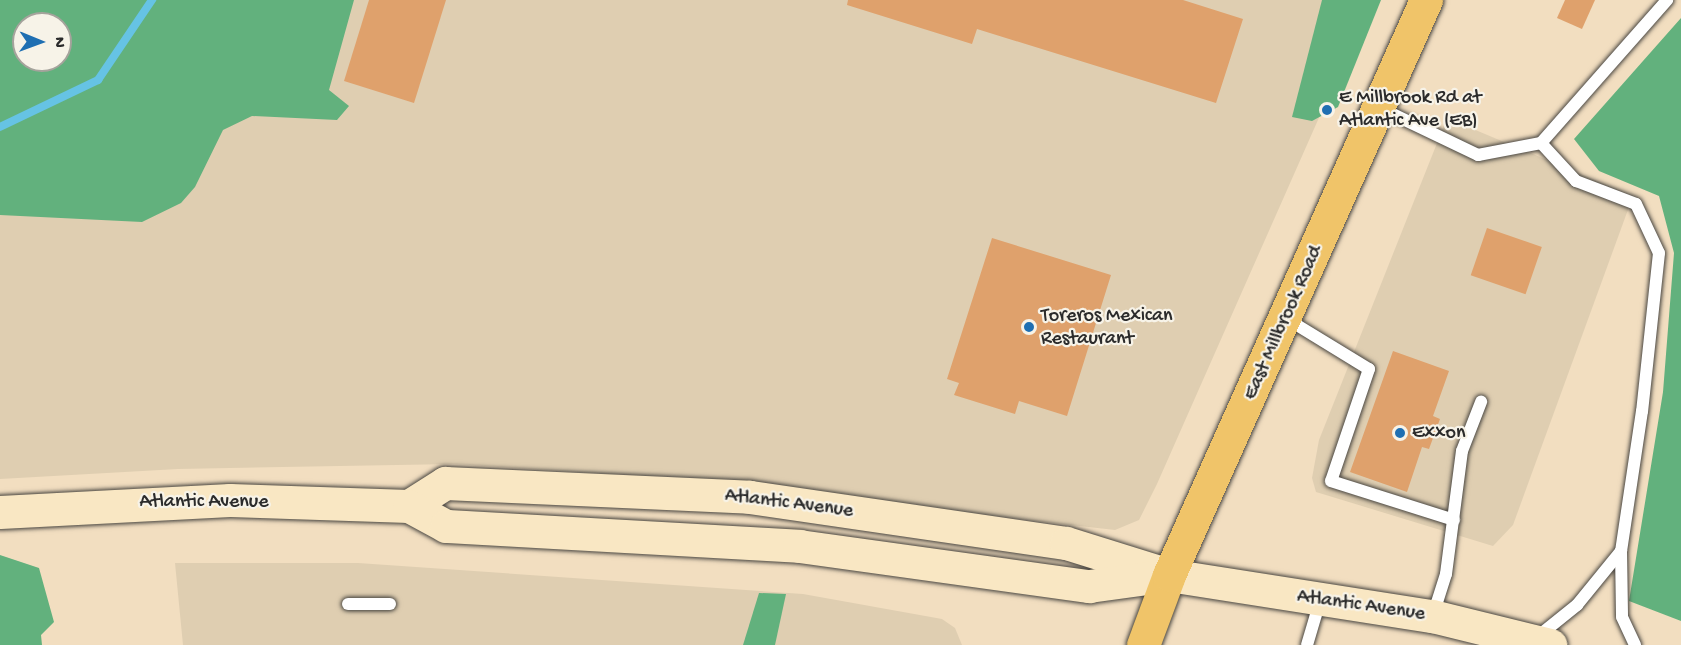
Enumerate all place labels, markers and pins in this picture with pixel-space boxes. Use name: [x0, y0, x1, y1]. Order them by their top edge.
place label: E Millbrook Rd at Atlantic Ave (EB): [1339, 86, 1481, 133]
marker: E Millbrook Rd at Atlantic Ave (EB): [1320, 103, 1334, 117]
place label: Toreros Mexican Restaurant: [1041, 304, 1172, 351]
marker: Toreros Mexican Restaurant: [1022, 320, 1036, 334]
place label: Exxon: [1412, 421, 1465, 445]
marker: Exxon: [1393, 426, 1407, 440]

